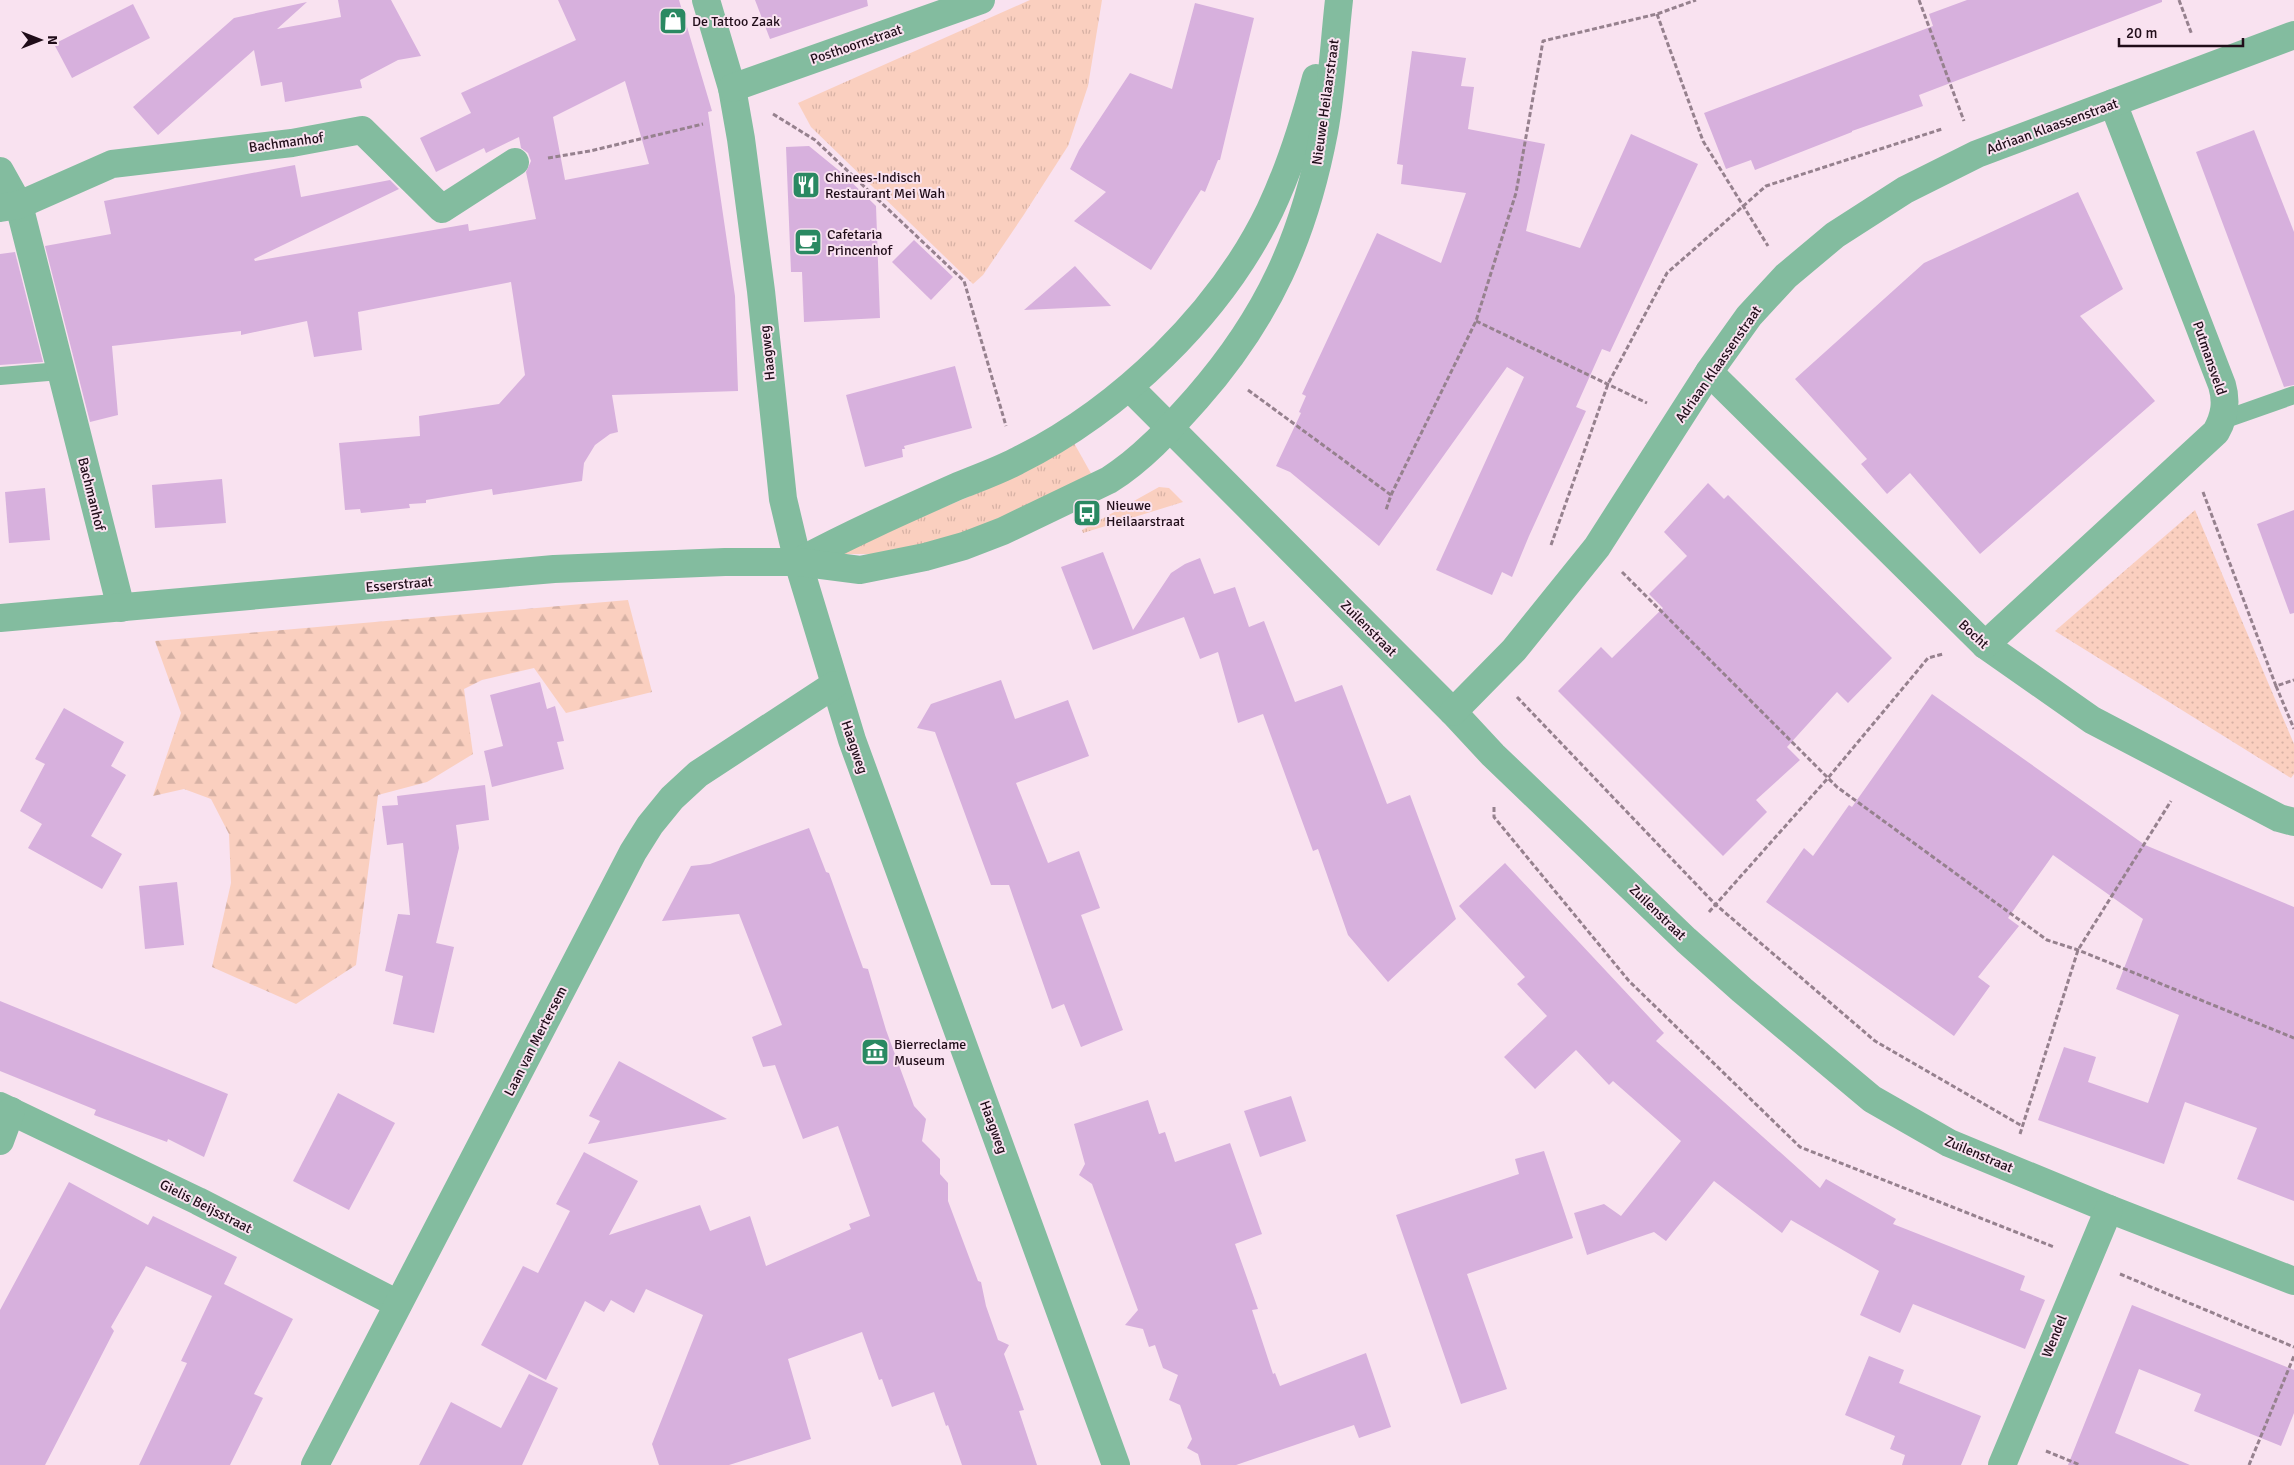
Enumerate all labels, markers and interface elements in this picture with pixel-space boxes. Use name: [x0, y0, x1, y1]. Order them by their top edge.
shop icon: De Tattoo Zaak: [658, 6, 688, 36]
place label: De Tattoo Zaak: [692, 13, 780, 30]
north arrow: [15, 15, 65, 65]
scale bar: [2119, 15, 2243, 47]
street label: Posthoornstraat: [808, 21, 904, 68]
text: 20 m: [2126, 24, 2157, 42]
text: N: [44, 35, 61, 45]
street label: Nieuwe Heilaarstraat: [1308, 38, 1343, 166]
street label: Adriaan Klaassenstraat: [1984, 95, 2120, 158]
street label: Bachmanhof: [248, 129, 326, 156]
place label: Chinees-Indisch Restaurant Mei Wah: [825, 169, 945, 202]
restaurant icon: Chinees-Indisch Restaurant Mei Wah: [791, 170, 821, 200]
place label: Cafetaria Princenhof: [827, 226, 894, 259]
cafe icon: Cafetaria Princenhof: [793, 227, 823, 257]
street label: Adriaan Klaassenstraat: [1672, 303, 1765, 426]
street label: Putmansveld: [2189, 319, 2230, 397]
street label: Haagweg: [756, 325, 779, 381]
street label: Bachmanhof: [74, 456, 109, 534]
place label: Nieuwe Heilaarstraat: [1106, 497, 1185, 530]
bus stop icon: Nieuwe Heilaarstraat: [1072, 498, 1102, 528]
street label: Esserstraat: [365, 573, 433, 596]
street label: Zuilenstraat: [1337, 597, 1400, 660]
street label: Bocht: [1955, 616, 1992, 653]
street label: Haagweg: [837, 718, 872, 776]
street label: Zuilenstraat: [1626, 881, 1690, 944]
street label: Laan van Mertersem: [500, 983, 571, 1099]
place label: Bierreclame Museum: [894, 1036, 966, 1069]
museum icon: Bierreclame Museum: [860, 1037, 890, 1067]
street label: Haagweg: [976, 1098, 1011, 1156]
street label: Zuilenstraat: [1942, 1132, 2016, 1176]
street label: Gielis Beijsstraat: [157, 1176, 255, 1237]
street label: Wendel: [2038, 1312, 2071, 1360]

